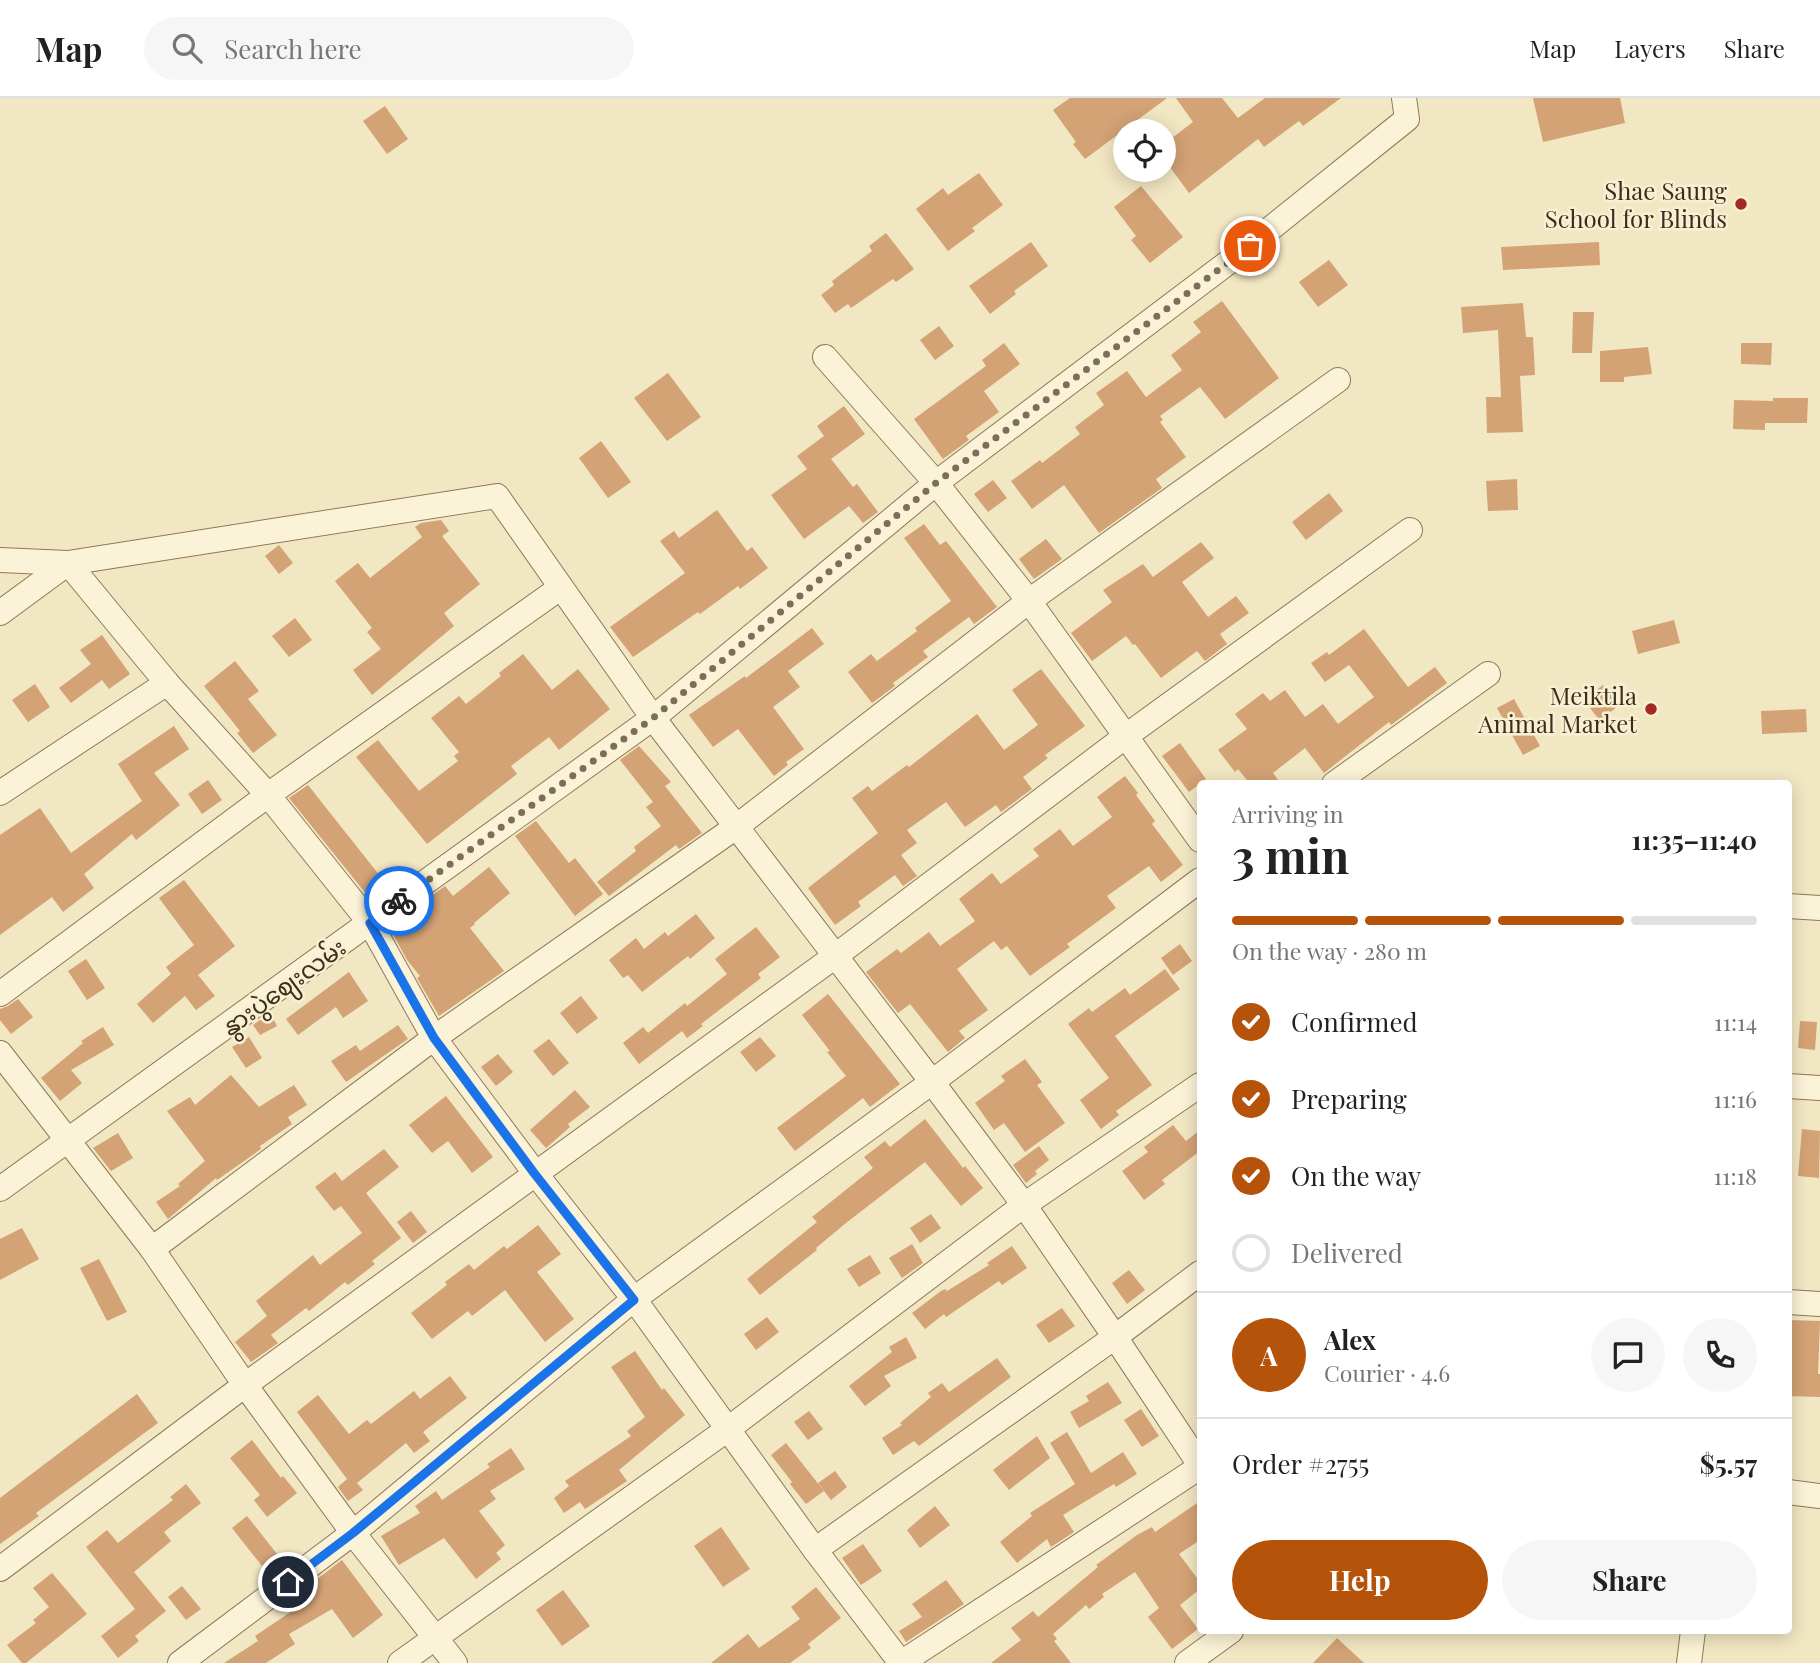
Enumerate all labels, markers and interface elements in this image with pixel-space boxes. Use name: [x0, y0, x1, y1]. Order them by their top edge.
search box: [144, 17, 634, 80]
text: Map: [35, 26, 102, 70]
icon: search: [168, 29, 206, 67]
text: Search here: [224, 31, 362, 66]
text: Map: [1530, 32, 1576, 64]
text: Layers: [1614, 32, 1686, 64]
text: Share: [1724, 32, 1785, 64]
map controls: [1113, 119, 1176, 182]
button: locate: [1113, 119, 1176, 182]
place label: Shae Saung School for Blinds: [1545, 174, 1727, 234]
marker: Shae Saung School for Blinds: [1733, 196, 1749, 212]
pin: [1220, 216, 1280, 276]
icon: bag: [1231, 227, 1269, 265]
place label: Meiktila Animal Market: [1477, 679, 1637, 739]
marker: Meiktila Animal Market: [1643, 701, 1659, 717]
text: Arriving in: [1232, 798, 1344, 829]
text: 11:35–11:40: [1632, 822, 1757, 857]
text: 3 min: [1232, 824, 1349, 886]
courier: [364, 866, 434, 936]
icon: bike: [380, 882, 418, 920]
street label: နွားပွဲဈေးလမ်း: [214, 930, 354, 1046]
text: On the way · 280 m: [1232, 935, 1427, 966]
icon: check: [1232, 1003, 1270, 1041]
text: Confirmed: [1291, 1004, 1418, 1039]
text: 11:14: [1714, 1006, 1757, 1037]
icon: check: [1232, 1080, 1270, 1118]
text: Preparing: [1291, 1081, 1407, 1116]
text: 11:16: [1713, 1083, 1757, 1114]
icon: check: [1232, 1157, 1270, 1195]
text: On the way: [1291, 1158, 1421, 1193]
text: 11:18: [1713, 1160, 1757, 1191]
text: Delivered: [1291, 1235, 1403, 1270]
button: chat: [1591, 1318, 1665, 1392]
button: phone: [1683, 1318, 1757, 1392]
text: Alex: [1324, 1322, 1376, 1357]
text: A: [1260, 1338, 1278, 1373]
text: Courier · 4.6: [1324, 1357, 1450, 1388]
text: Order #2755: [1232, 1446, 1369, 1481]
text: $5.57: [1700, 1446, 1757, 1481]
button: Help: [1232, 1540, 1488, 1620]
button: Share: [1502, 1540, 1757, 1620]
pin: [258, 1552, 318, 1612]
icon: home: [269, 1563, 307, 1601]

